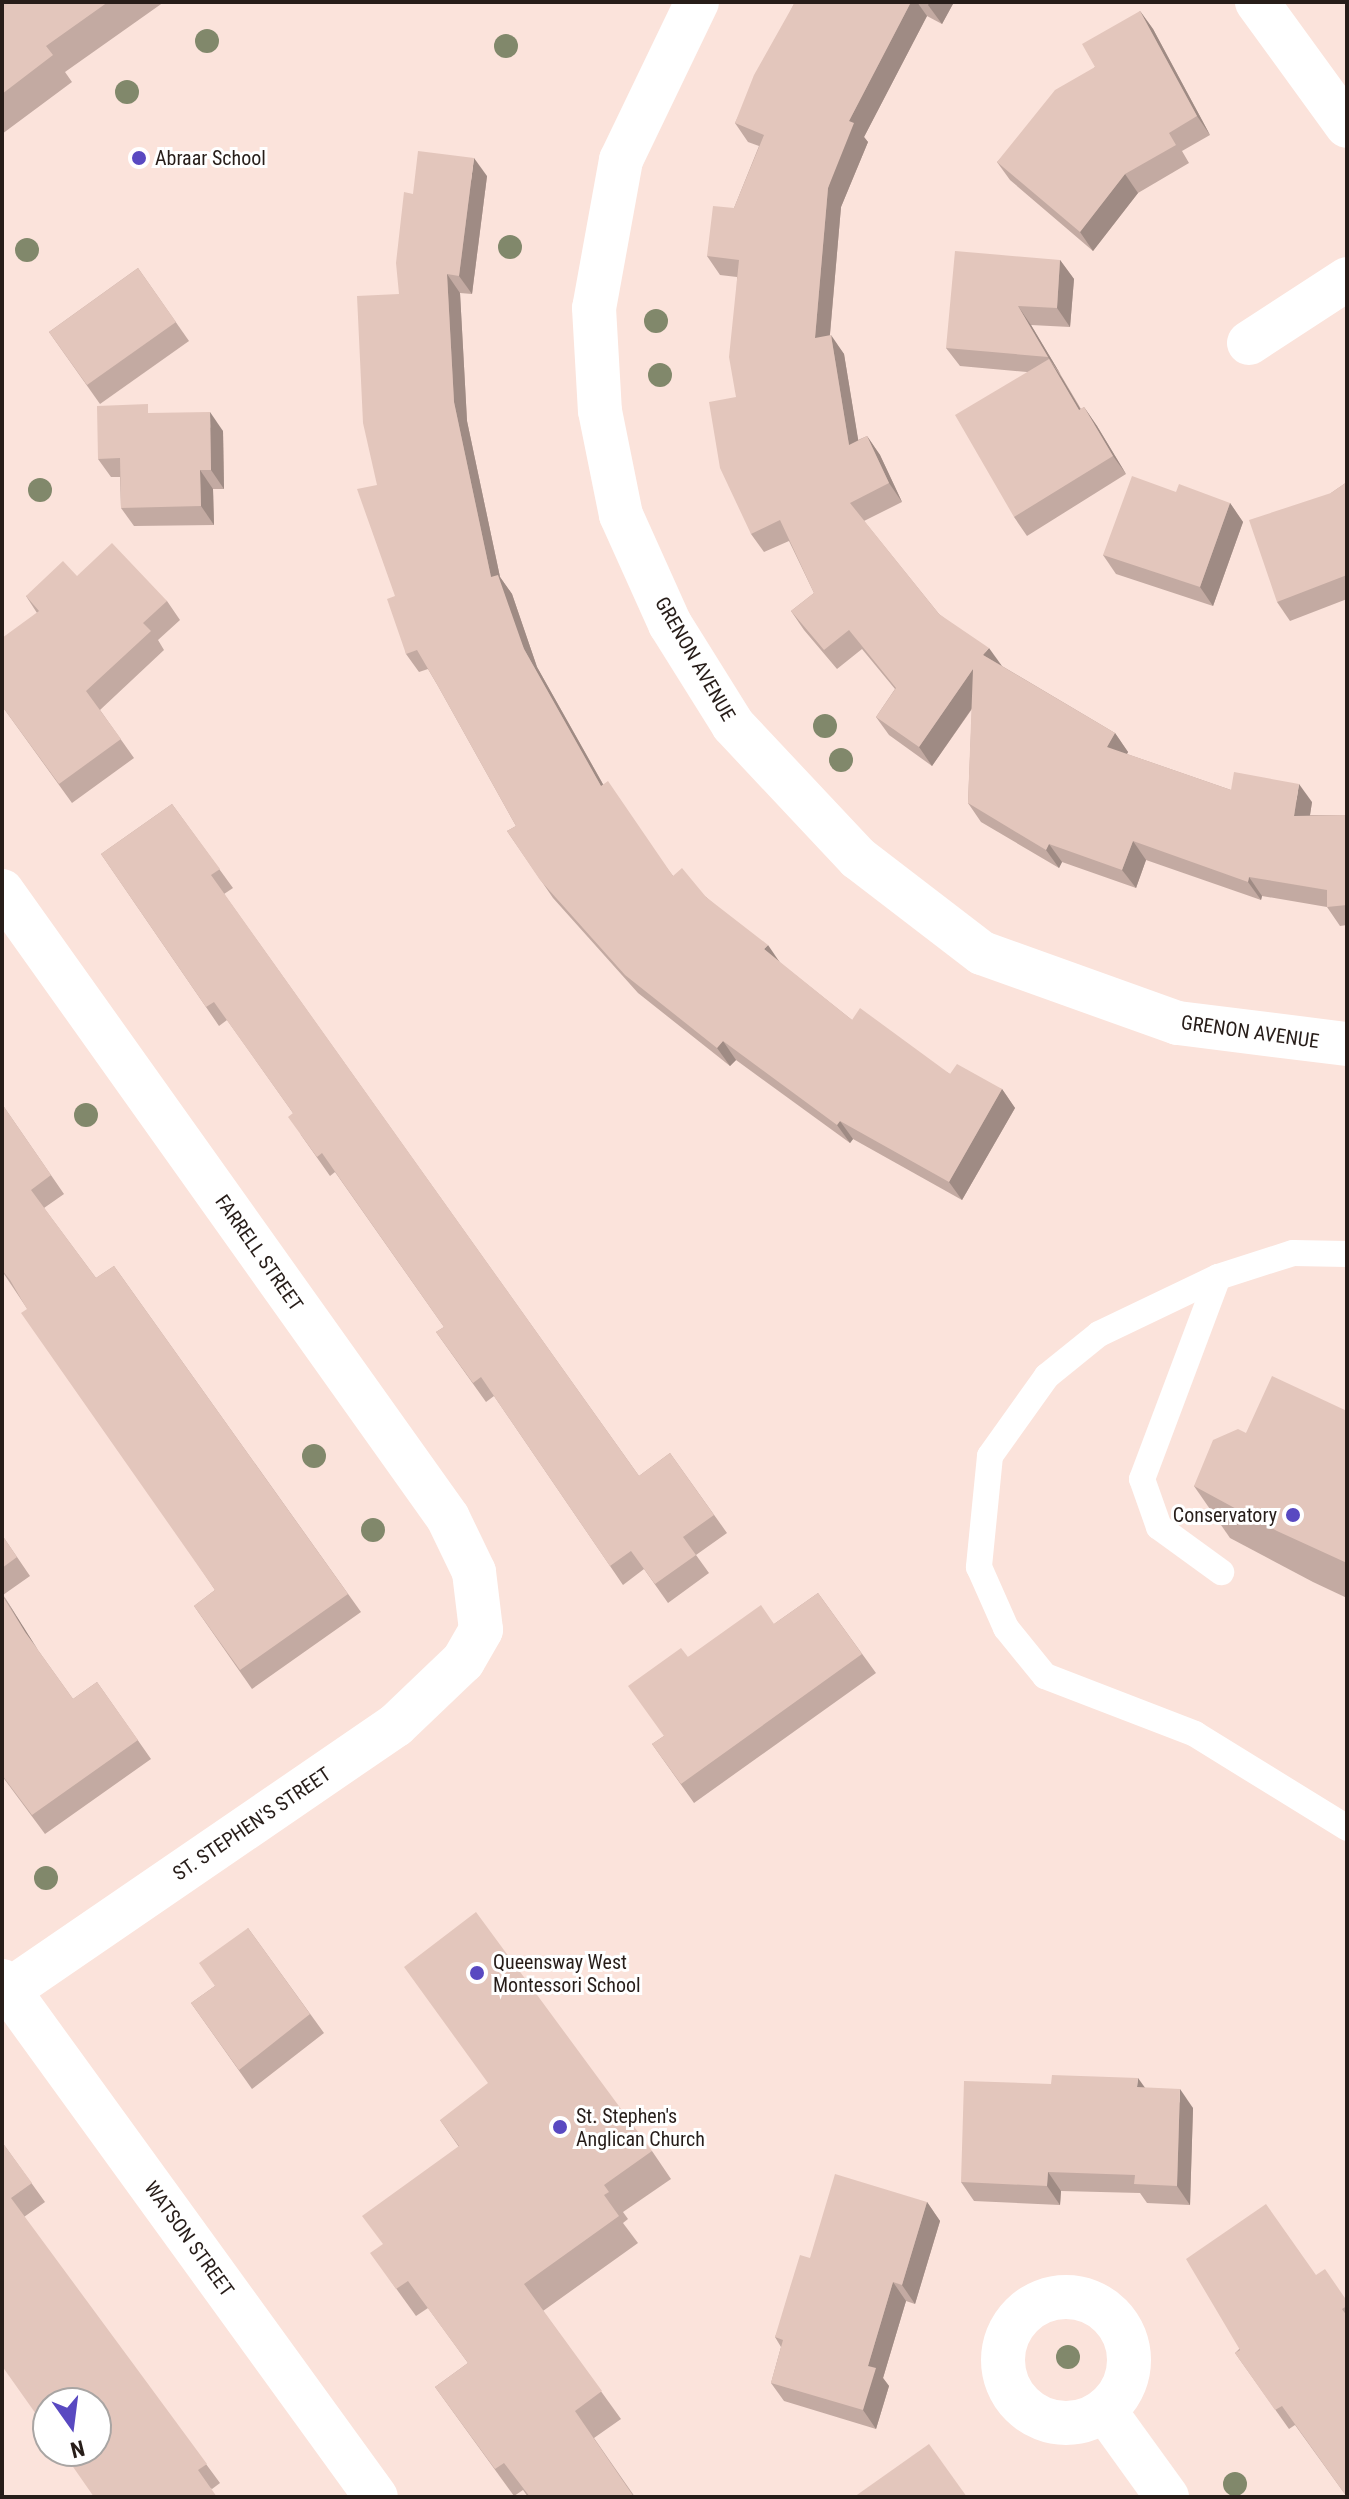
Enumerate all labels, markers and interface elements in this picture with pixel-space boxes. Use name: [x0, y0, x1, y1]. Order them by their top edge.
place label: Abraar School: [155, 146, 266, 170]
marker: Abraar School: [130, 149, 148, 167]
street label: GRENON AVENUE: [650, 593, 740, 725]
street label: GRENON AVENUE: [1179, 1010, 1321, 1054]
street label: FARRELL STREET: [210, 1190, 308, 1316]
place label: Conservatory: [1173, 1503, 1277, 1527]
marker: Conservatory: [1284, 1506, 1302, 1524]
street label: ST. STEPHEN'S STREET: [168, 1762, 336, 1886]
place label: Queensway West Montessori School: [493, 1950, 641, 1997]
marker: Queensway West Montessori School: [468, 1964, 486, 1982]
place label: St. Stephen's Anglican Church: [576, 2104, 705, 2151]
marker: St. Stephen's Anglican Church: [551, 2118, 569, 2136]
street label: WATSON STREET: [139, 2177, 239, 2301]
north arrow: [32, 2387, 112, 2467]
text: N: [68, 2435, 87, 2463]

